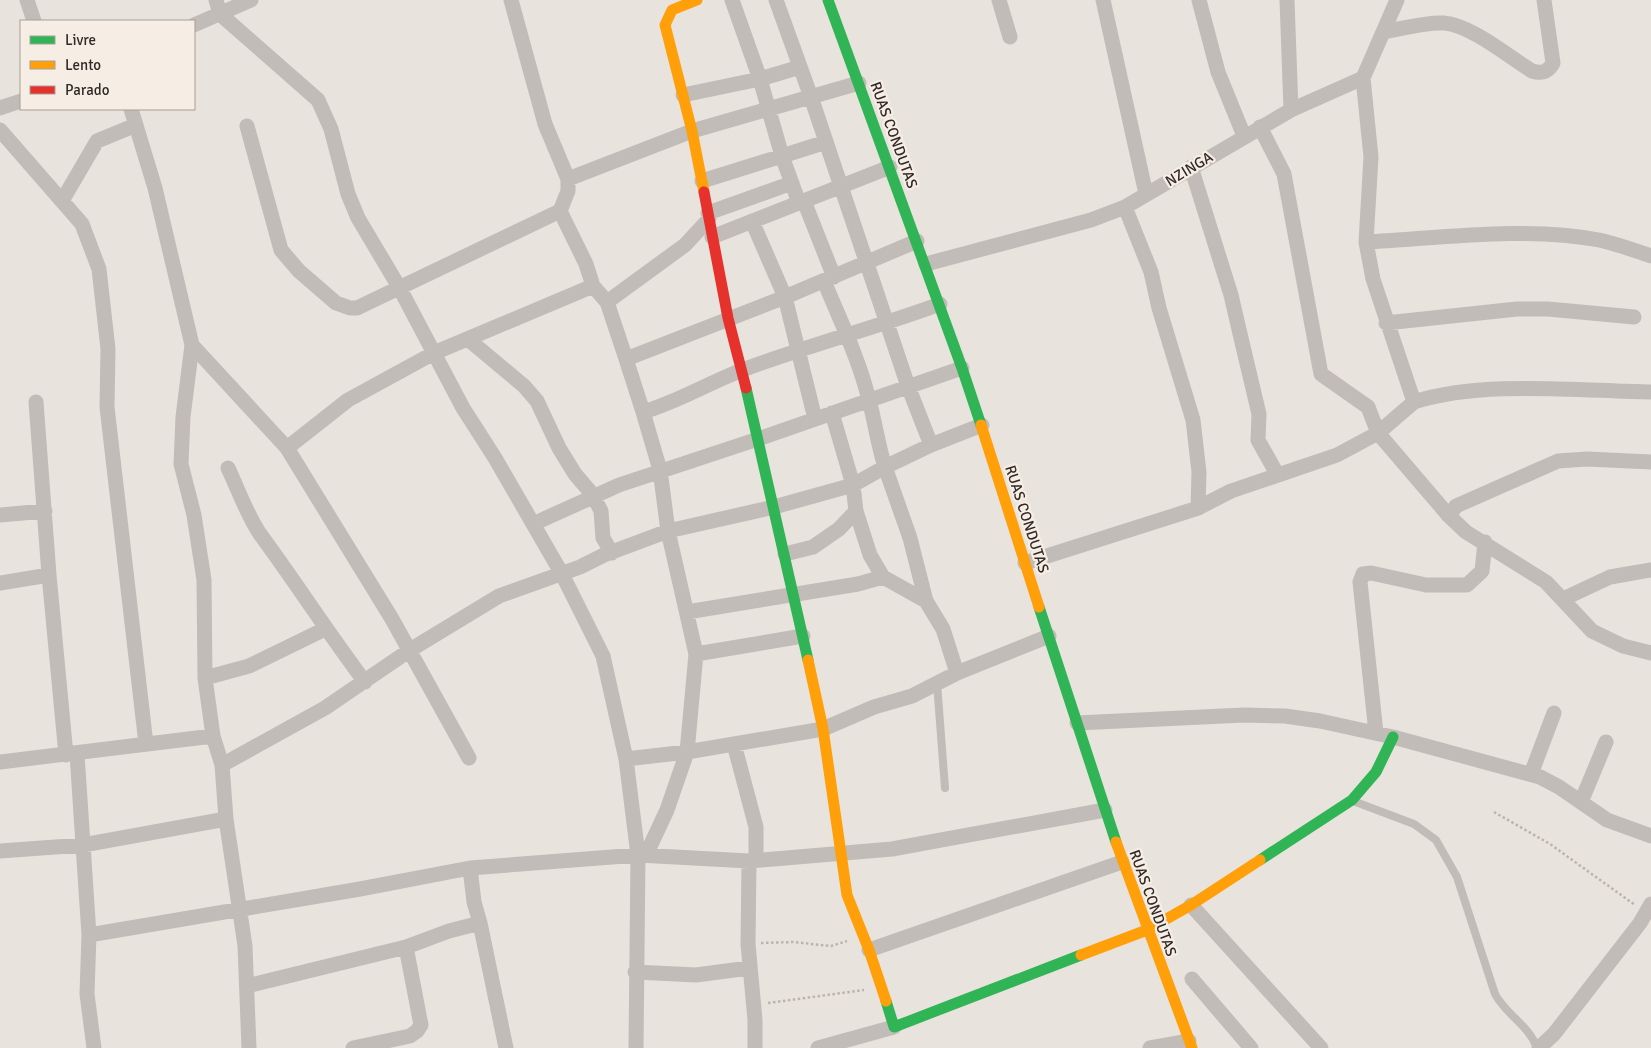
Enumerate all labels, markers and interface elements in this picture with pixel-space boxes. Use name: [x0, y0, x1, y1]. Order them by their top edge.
legend: [20, 20, 195, 110]
text: Livre: [65, 31, 96, 49]
text: Lento: [65, 56, 101, 74]
street label: RUAS CONDUTAS: [866, 79, 922, 191]
text: Parado: [65, 81, 110, 99]
street label: NZINGA: [1162, 148, 1216, 190]
street label: RUAS CONDUTAS: [1001, 463, 1053, 575]
street label: RUAS CONDUTAS: [1125, 847, 1181, 959]

